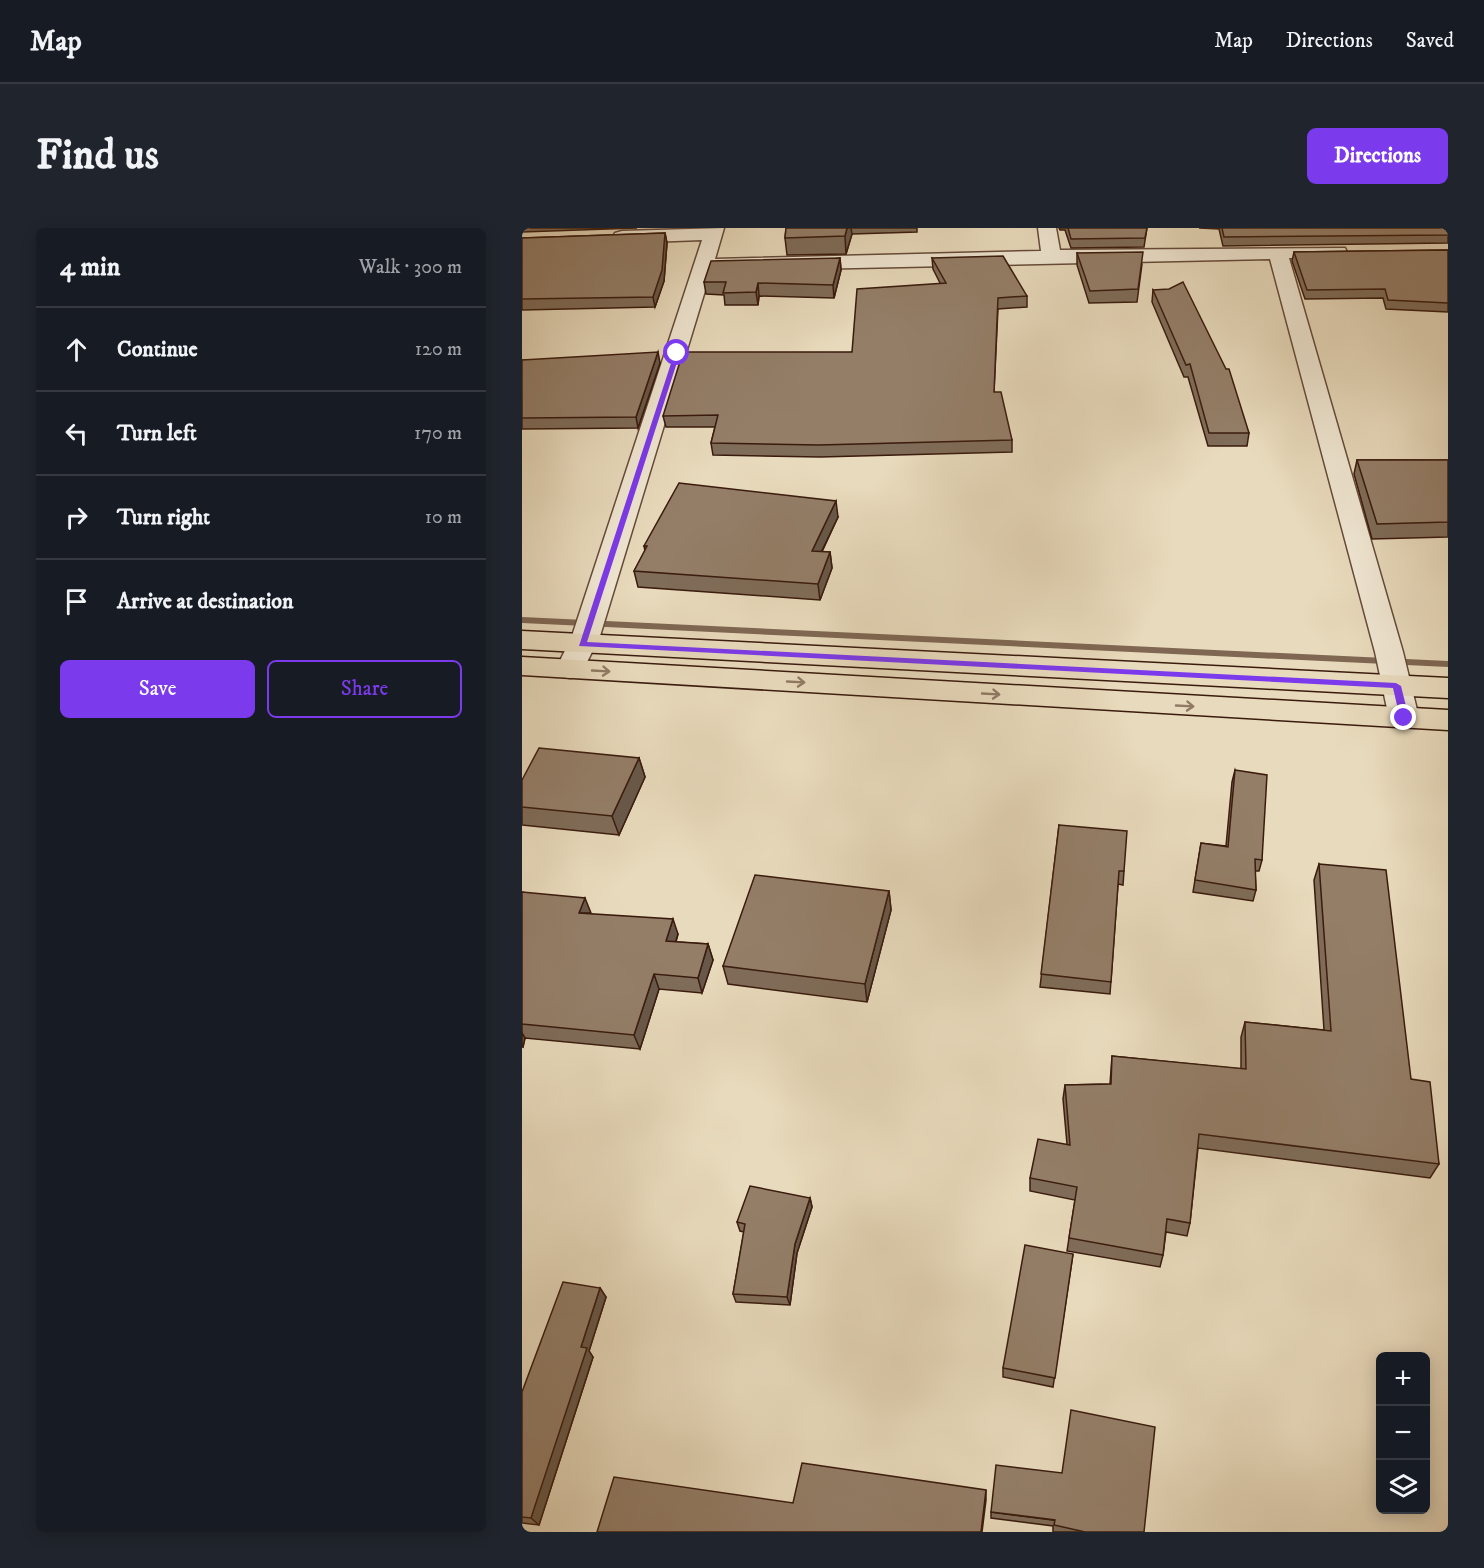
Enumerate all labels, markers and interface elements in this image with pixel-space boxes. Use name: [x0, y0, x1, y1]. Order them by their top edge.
text: Map: [30, 24, 82, 59]
text: Map: [1214, 28, 1253, 54]
text: Directions: [1286, 28, 1373, 54]
text: Saved: [1406, 28, 1454, 54]
button: Directions: [1307, 128, 1448, 184]
text: Find us: [36, 130, 159, 182]
text: 4 min: [60, 251, 120, 284]
text: Walk · 300 m: [359, 255, 462, 280]
icon: ahead: [60, 333, 93, 366]
text: Continue: [117, 336, 198, 363]
text: 120 m: [415, 337, 462, 362]
route start: [663, 339, 689, 365]
icon: left: [60, 417, 93, 450]
text: Turn left: [117, 420, 197, 447]
text: 170 m: [414, 421, 462, 446]
icon: right: [60, 501, 93, 534]
text: Turn right: [117, 504, 210, 531]
text: 10 m: [425, 505, 462, 530]
icon: arrive: [60, 585, 93, 618]
text: Arrive at destination: [117, 588, 294, 615]
button: Save: [60, 660, 255, 718]
button: Share: [267, 660, 462, 718]
one-way arrow: [591, 666, 611, 677]
one-way arrow: [786, 677, 806, 688]
one-way arrow: [980, 689, 1000, 700]
one-way arrow: [1175, 700, 1195, 711]
route end: [1390, 704, 1416, 730]
map controls: [1376, 1352, 1430, 1514]
button: +: [1376, 1352, 1430, 1406]
button: −: [1376, 1406, 1430, 1460]
button: layers: [1376, 1460, 1430, 1514]

